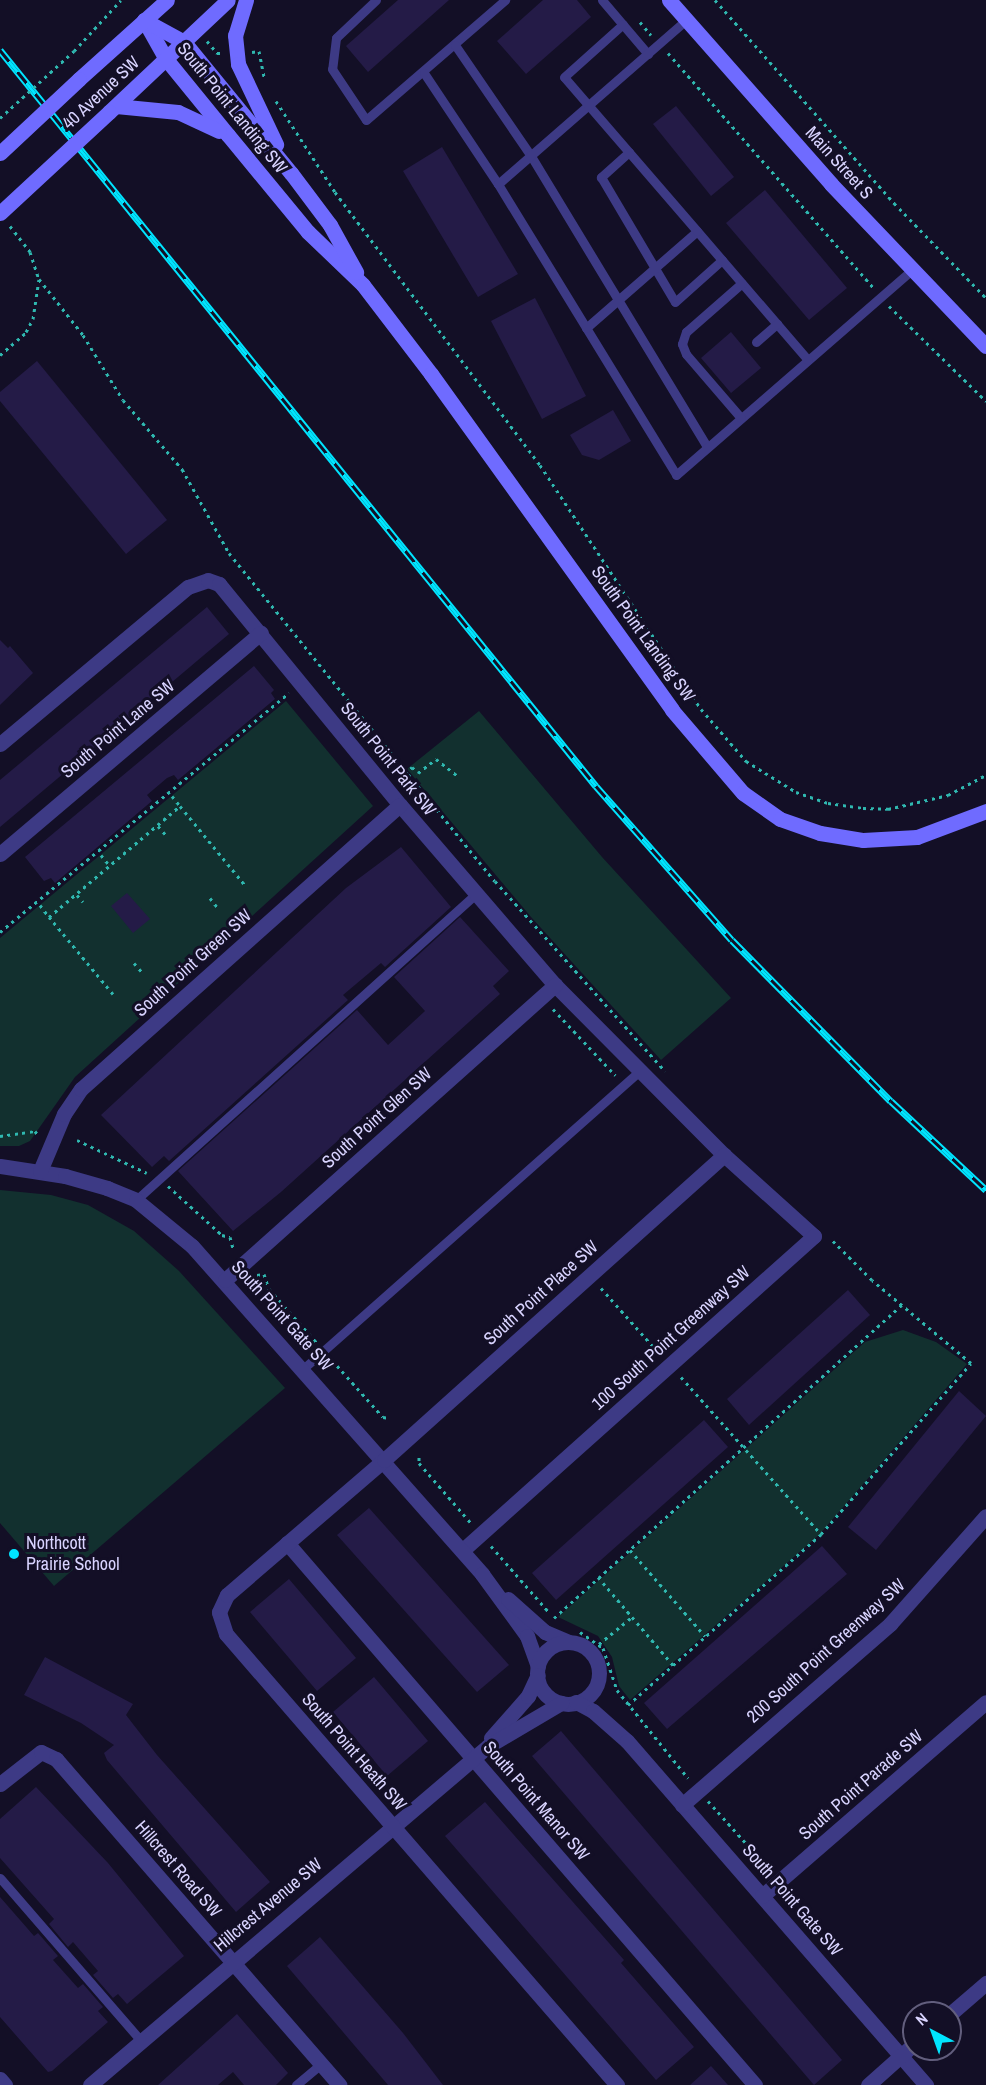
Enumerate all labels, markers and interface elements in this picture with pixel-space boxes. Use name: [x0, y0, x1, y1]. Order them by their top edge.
street label: South Point Landing SW: [172, 38, 292, 178]
street label: 40 Avenue SW: [58, 52, 144, 134]
street label: Main Street S: [801, 122, 877, 204]
street label: South Point Landing SW: [587, 562, 699, 706]
street label: South Point Lane SW: [57, 675, 179, 783]
street label: South Point Park SW: [336, 698, 440, 820]
street label: South Point Green SW: [130, 905, 256, 1021]
street label: South Point Glen SW: [318, 1063, 436, 1173]
street label: South Point Place SW: [480, 1236, 602, 1350]
street label: South Point Gate SW: [227, 1256, 337, 1376]
street label: 100 South Point Greenway SW: [588, 1261, 754, 1415]
place label: Northcott Prairie School: [26, 1533, 120, 1576]
marker: Northcott Prairie School: [7, 1547, 21, 1561]
street label: 200 South Point Greenway SW: [743, 1574, 909, 1728]
street label: South Point Heath SW: [297, 1689, 411, 1815]
street label: South Point Parade SW: [795, 1725, 927, 1845]
street label: South Point Manor SW: [478, 1737, 594, 1865]
street label: Hillcrest Road SW: [130, 1816, 226, 1922]
street label: South Point Gate SW: [738, 1840, 846, 1960]
street label: Hillcrest Avenue SW: [209, 1853, 327, 1957]
north arrow: [902, 2001, 962, 2061]
text: N: [911, 2008, 932, 2030]

